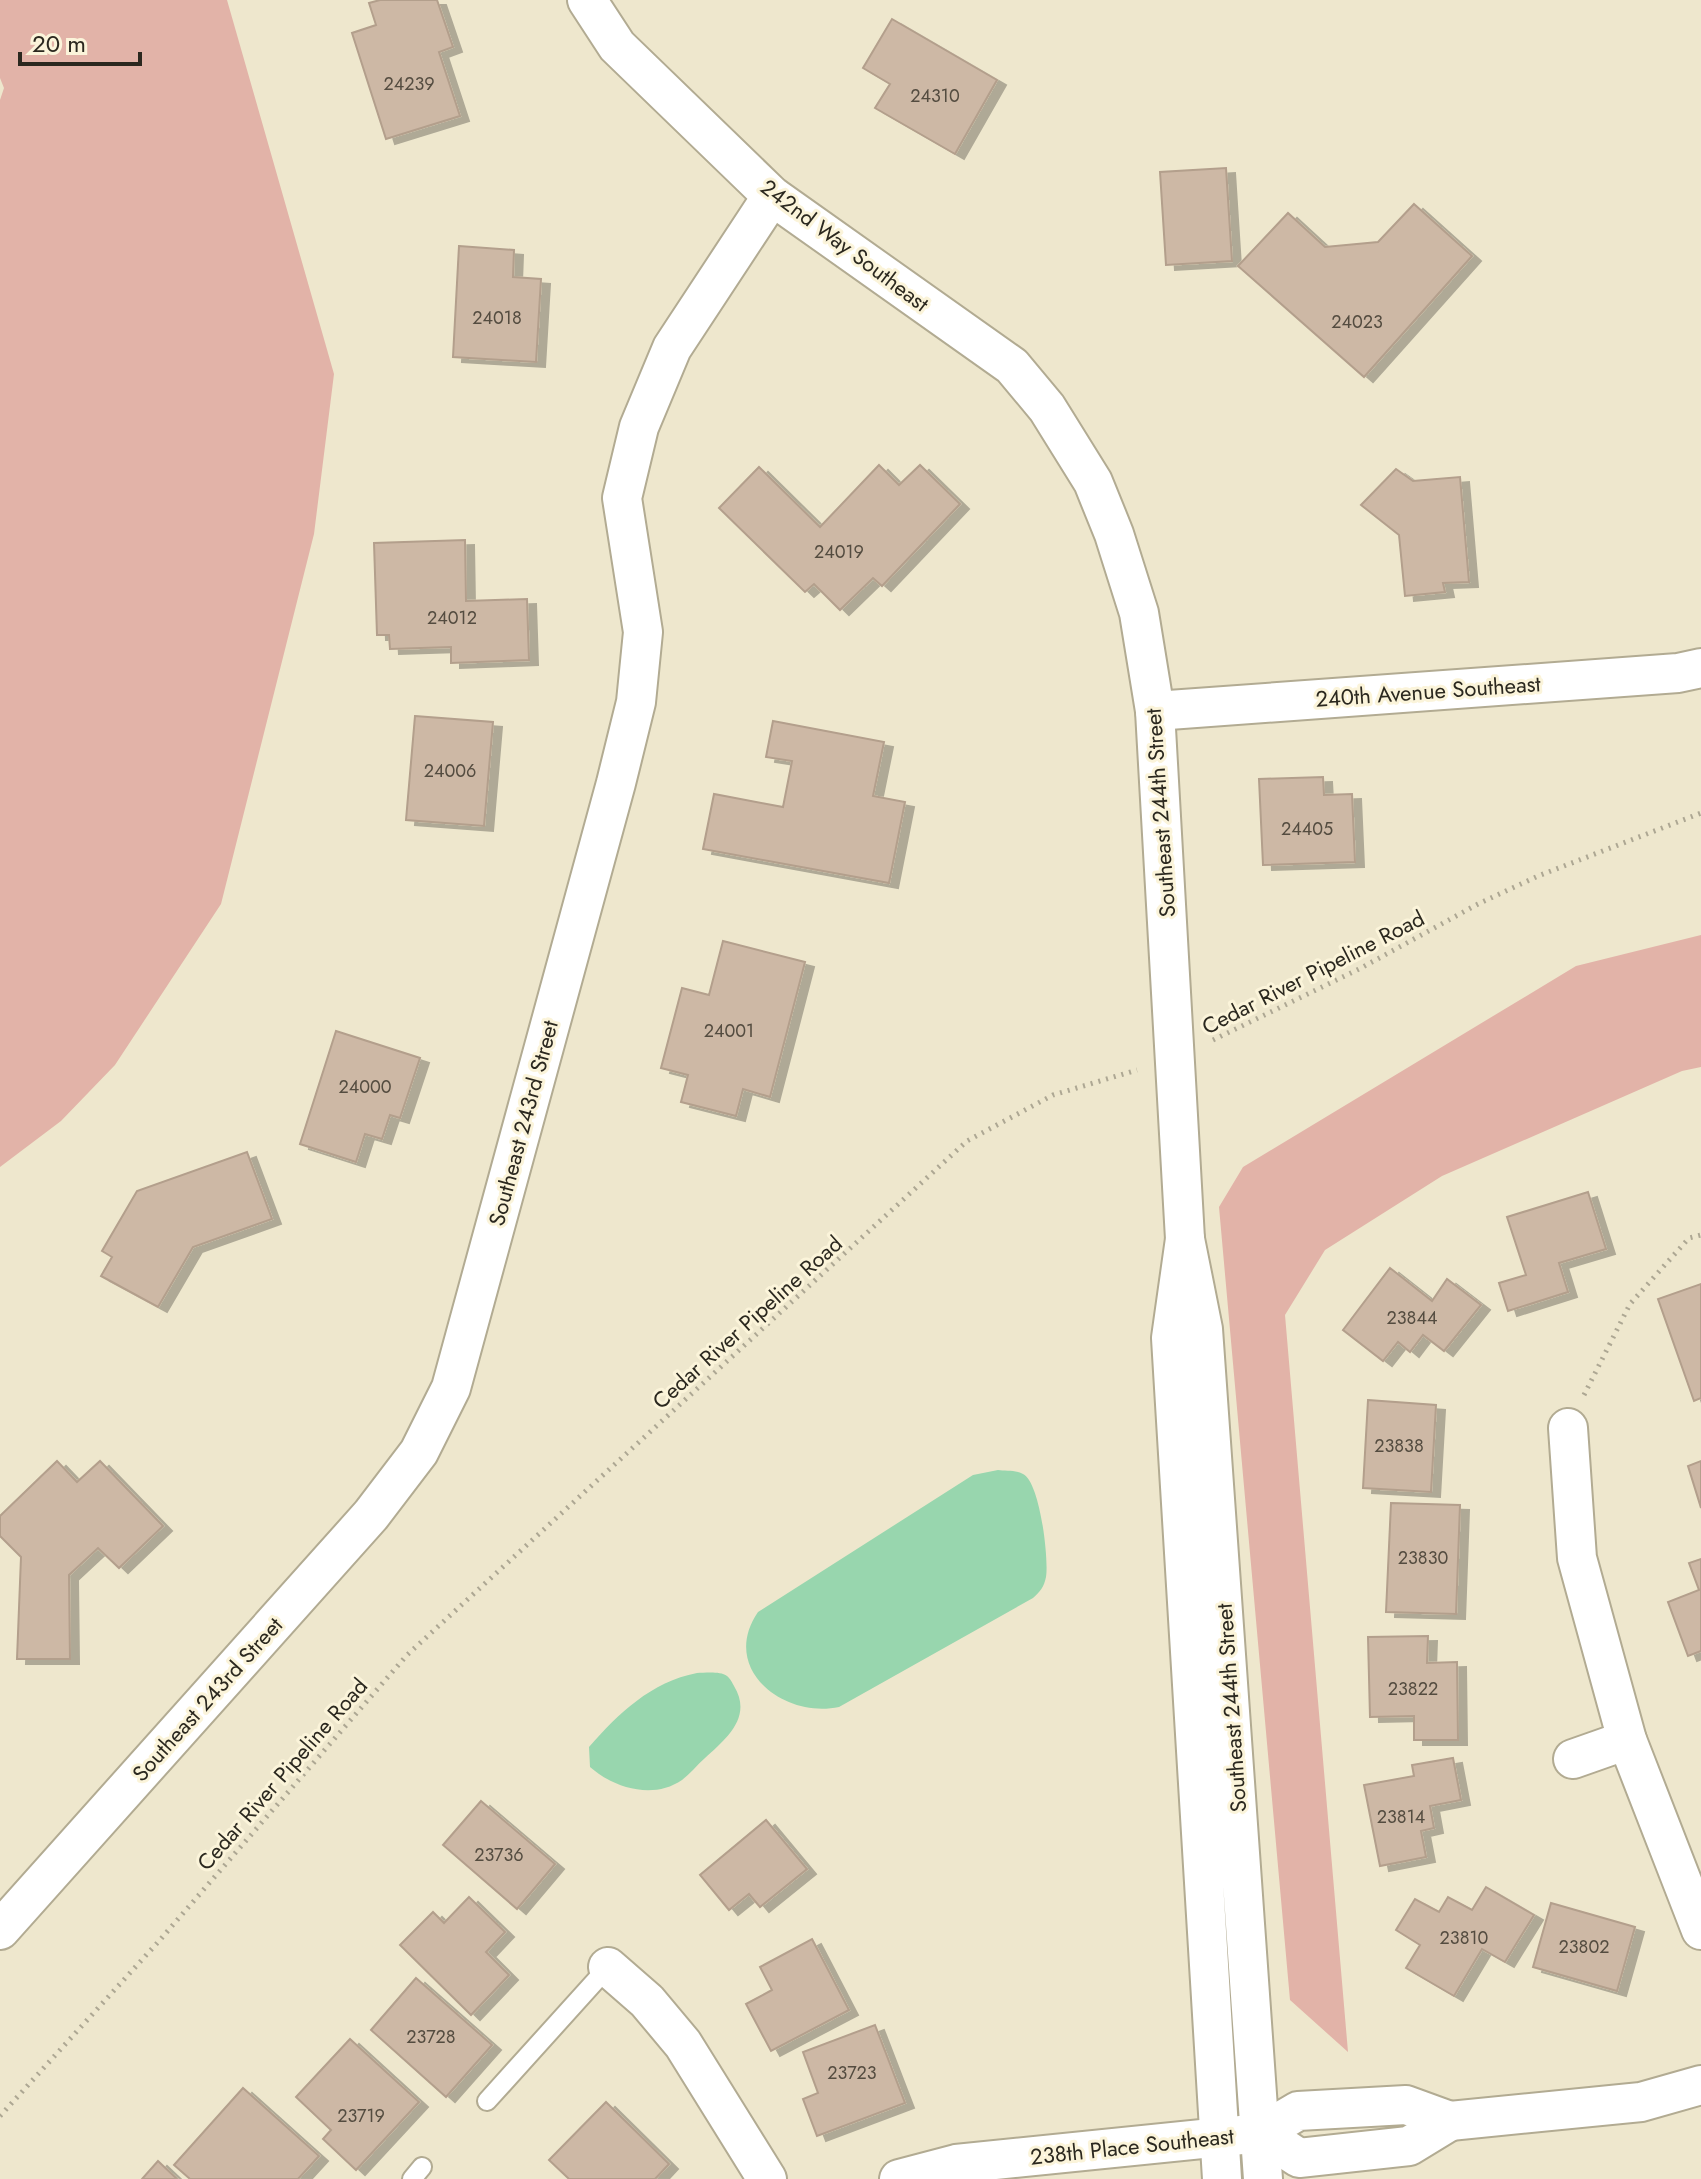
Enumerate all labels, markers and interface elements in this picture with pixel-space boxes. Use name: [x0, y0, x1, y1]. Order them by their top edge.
scale bar: [20, 16, 140, 66]
text: 20 m: [32, 26, 86, 61]
house number: 24239: [383, 71, 435, 97]
house number: 24310: [910, 83, 960, 109]
street label: 242nd Way Southeast: [754, 171, 936, 319]
house number: 24018: [472, 305, 522, 331]
house number: 24023: [1331, 309, 1383, 335]
house number: 24019: [814, 539, 864, 565]
house number: 24012: [427, 605, 477, 631]
street label: 240th Avenue Southeast: [1314, 667, 1542, 715]
street label: Southeast 244th Street: [1137, 707, 1183, 918]
house number: 24006: [424, 758, 476, 784]
house number: 24405: [1281, 816, 1333, 842]
street label: Cedar River Pipeline Road: [1196, 902, 1430, 1042]
street label: Southeast 243rd Street: [480, 1016, 566, 1229]
house number: 24001: [704, 1018, 754, 1044]
house number: 24000: [338, 1074, 392, 1100]
street label: Cedar River Pipeline Road: [645, 1228, 849, 1416]
house number: 23844: [1387, 1305, 1437, 1331]
house number: 23838: [1374, 1433, 1424, 1459]
house number: 23830: [1398, 1545, 1448, 1571]
street label: Southeast 244th Street: [1208, 1602, 1254, 1813]
street label: Southeast 243rd Street: [124, 1609, 290, 1788]
street label: Cedar River Pipeline Road: [189, 1671, 375, 1877]
house number: 23822: [1388, 1676, 1438, 1702]
house number: 23814: [1377, 1804, 1425, 1830]
house number: 23736: [474, 1842, 524, 1868]
house number: 23810: [1440, 1925, 1489, 1951]
house number: 23802: [1559, 1934, 1609, 1960]
house number: 23728: [406, 2024, 456, 2050]
house number: 23723: [827, 2060, 877, 2086]
house number: 23719: [337, 2103, 385, 2129]
street label: 238th Place Southeast: [1029, 2119, 1236, 2173]

